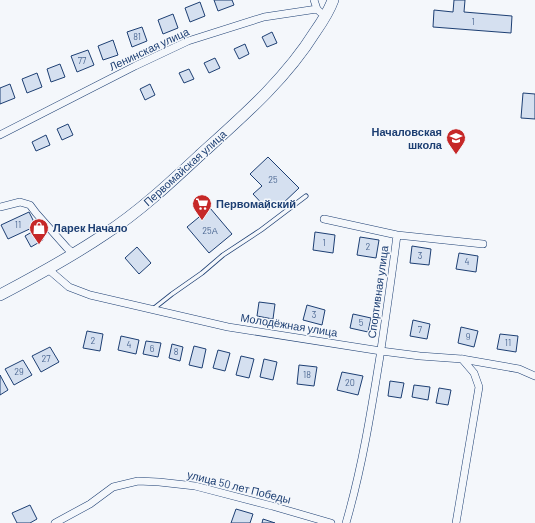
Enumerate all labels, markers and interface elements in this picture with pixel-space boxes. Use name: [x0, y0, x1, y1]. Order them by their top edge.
house number: 1: [471, 16, 475, 27]
street label: Ленинская улица: [107, 24, 192, 73]
house number: 81: [133, 31, 141, 42]
house number: 77: [78, 55, 87, 66]
place label: Началовская школа: [371, 125, 443, 151]
street label: Первомайская улица: [141, 126, 229, 208]
school or university icon: Началовская школа: [445, 127, 467, 155]
house number: 25: [268, 174, 278, 185]
supermarket icon: Первомайский: [191, 193, 213, 221]
place label: Первомайский: [216, 197, 296, 210]
shop icon: Ларек Начало: [28, 217, 50, 245]
house number: 11: [15, 219, 21, 230]
place label: Ларек Начало: [53, 221, 128, 234]
house number: 25А: [202, 225, 218, 236]
house number: 1: [322, 237, 326, 248]
house number: 2: [366, 241, 371, 252]
street label: Спортивная улица: [365, 244, 391, 339]
house number: 3: [418, 250, 423, 261]
house number: 4: [465, 256, 470, 267]
house number: 3: [312, 309, 317, 320]
street label: Молодёжная улица: [240, 310, 339, 339]
house number: 5: [359, 317, 364, 328]
house number: 7: [418, 324, 423, 335]
house number: 9: [466, 331, 471, 342]
house number: 2: [91, 335, 96, 346]
house number: 11: [505, 337, 511, 348]
house number: 4: [127, 339, 132, 350]
house number: 6: [150, 343, 155, 354]
house number: 8: [174, 346, 179, 357]
house number: 27: [41, 353, 51, 364]
house number: 29: [14, 366, 24, 377]
house number: 18: [303, 369, 311, 380]
house number: 20: [345, 377, 355, 388]
street label: улица 50 лет Победы: [186, 467, 292, 506]

